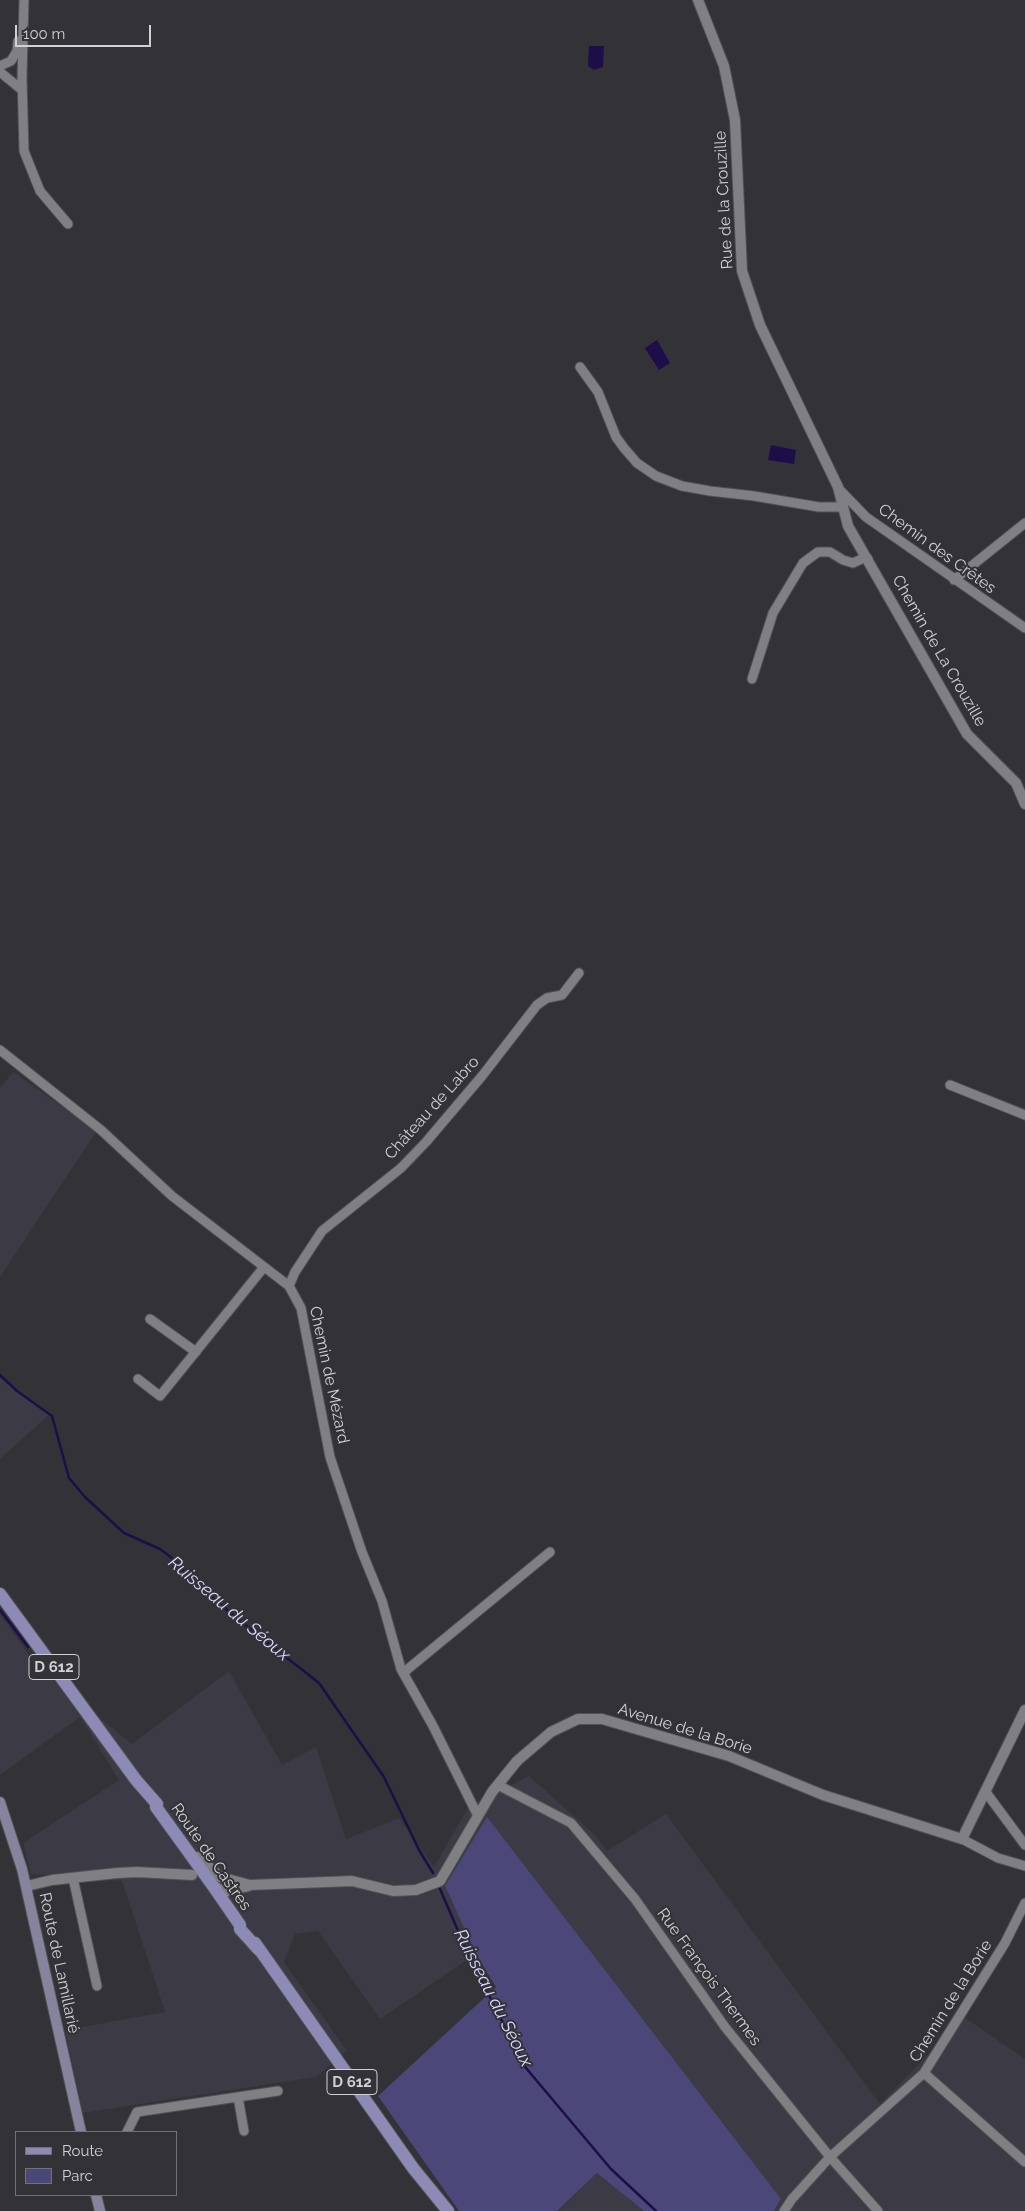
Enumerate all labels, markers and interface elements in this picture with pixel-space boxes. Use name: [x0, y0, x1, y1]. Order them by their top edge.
scale bar: [18, 15, 154, 47]
text: 100 m: [23, 25, 65, 43]
street label: Rue de la Crouzille: [711, 130, 737, 270]
street label: Chemin des Crêtes: [875, 500, 999, 598]
street label: Chemin de La Crouzille: [888, 572, 990, 730]
street label: Château de Labro: [381, 1052, 483, 1164]
street label: Chemin de Mézard: [305, 1305, 353, 1445]
water label: Ruisseau du Séoux: [164, 1552, 294, 1666]
road number: D 612: [29, 1654, 79, 1680]
street label: Avenue de la Borie: [616, 1699, 754, 1759]
street label: Route de Castres: [167, 1800, 255, 1914]
street label: Route de Lamillarié: [35, 1891, 83, 2035]
street label: Rue François Thermes: [653, 1905, 765, 2049]
water label: Ruisseau du Séoux: [449, 1925, 537, 2071]
street label: Chemin de la Borie: [906, 1936, 996, 2066]
road number: D 612: [327, 2070, 377, 2094]
legend: [15, 2131, 178, 2196]
text: Route: [62, 2142, 103, 2160]
text: Parc: [62, 2167, 93, 2185]

